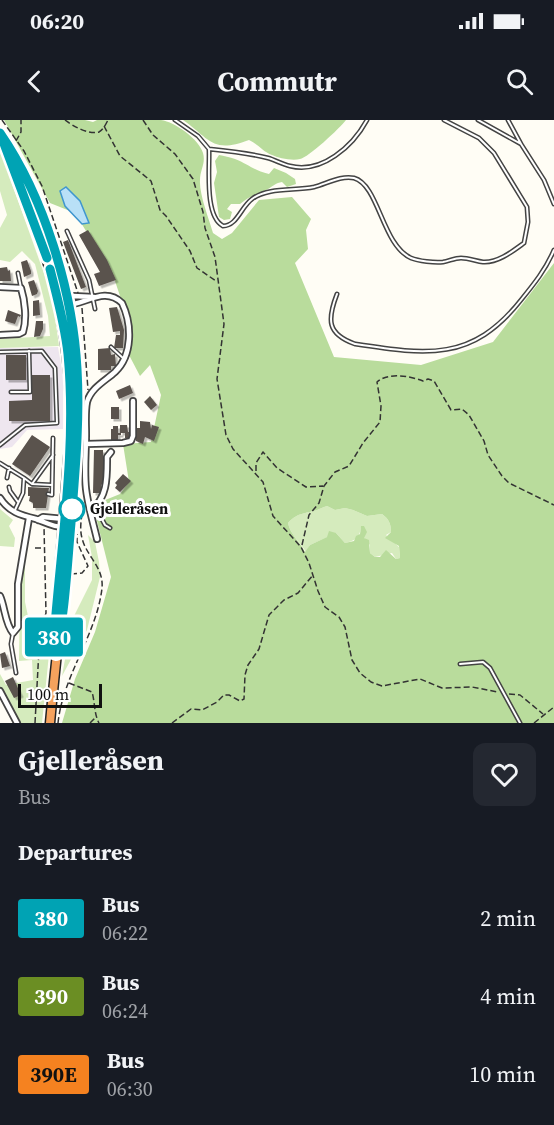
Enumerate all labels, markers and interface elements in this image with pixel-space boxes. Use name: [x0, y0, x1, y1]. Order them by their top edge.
text: 06:20: [30, 6, 84, 36]
text: Commutr: [217, 63, 337, 100]
icon: back: [18, 65, 51, 98]
icon: search: [503, 65, 536, 98]
marker: Gjelleråsen: [59, 496, 85, 522]
place label: Gjelleråsen: [90, 498, 168, 519]
line badge: 380: [20, 618, 88, 656]
text: 380: [37, 623, 71, 652]
scale bar: [18, 681, 102, 708]
text: 100 m: [27, 683, 69, 705]
text: Gjelleråsen: [18, 741, 164, 779]
button: heart: [473, 743, 536, 806]
text: Bus: [18, 783, 51, 811]
text: Departures: [18, 837, 132, 867]
text: Bus: [102, 889, 139, 919]
text: 2 min: [480, 903, 536, 933]
text: 380: [34, 904, 68, 933]
text: 06:22: [102, 919, 148, 947]
text: Bus: [102, 967, 139, 997]
text: 4 min: [480, 981, 536, 1011]
text: 390: [34, 982, 68, 1011]
text: 06:24: [102, 997, 148, 1025]
text: Bus: [107, 1045, 144, 1075]
text: 10 min: [469, 1059, 536, 1089]
text: 390E: [30, 1060, 77, 1089]
text: 06:30: [107, 1075, 153, 1103]

